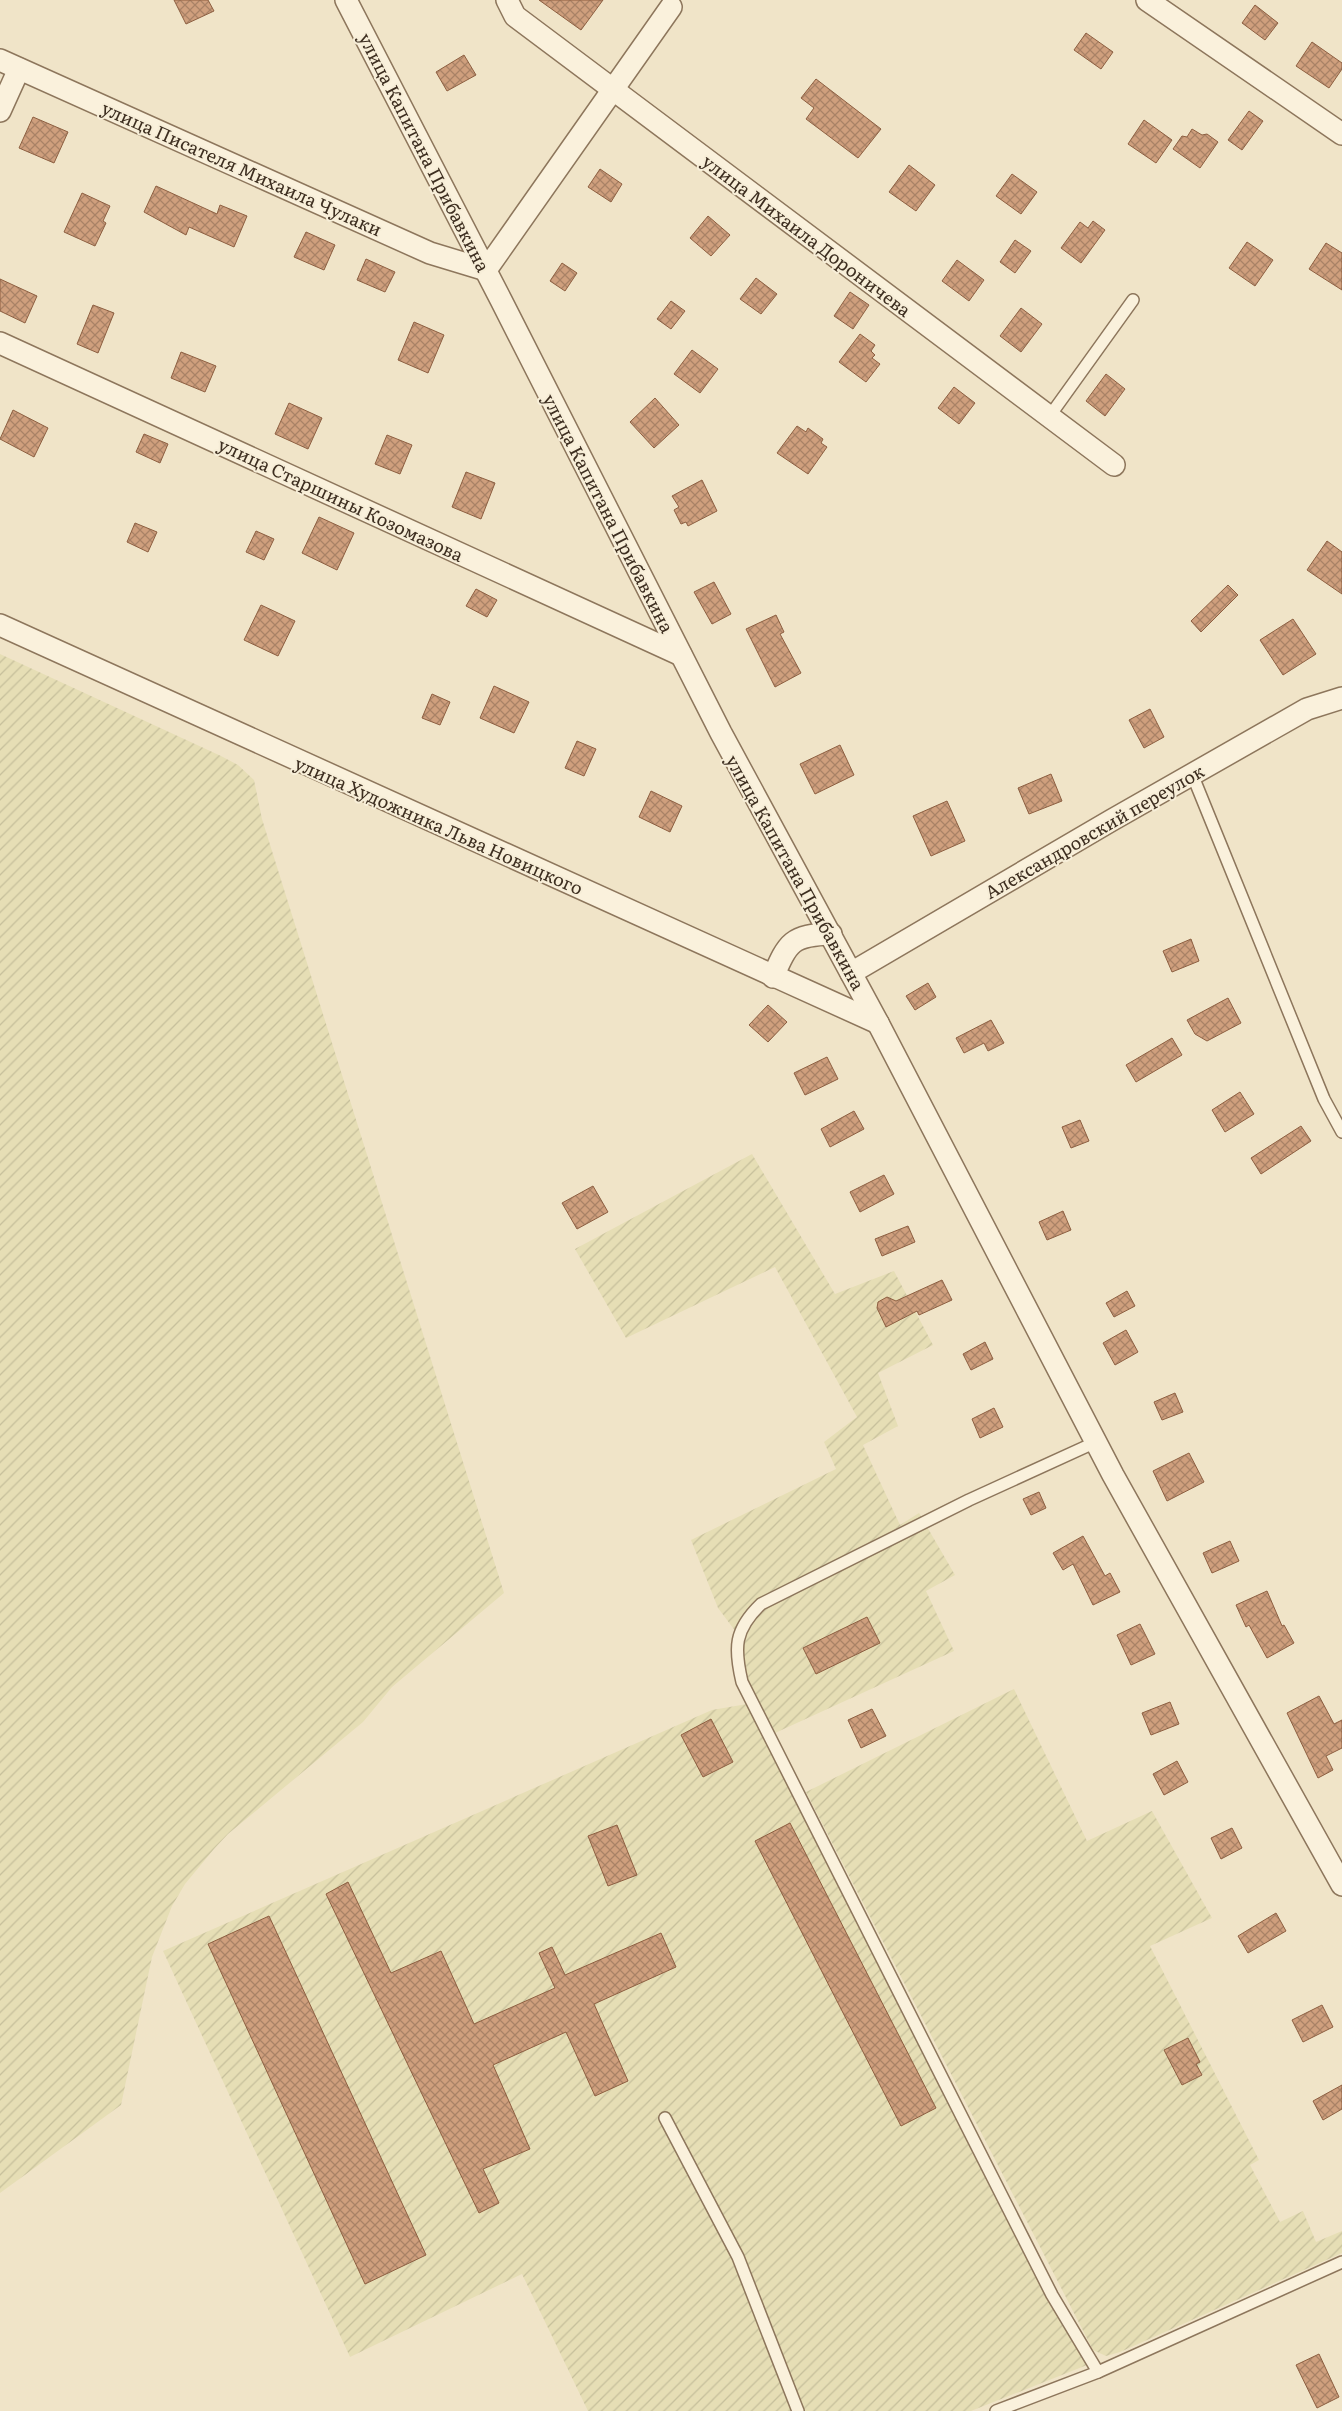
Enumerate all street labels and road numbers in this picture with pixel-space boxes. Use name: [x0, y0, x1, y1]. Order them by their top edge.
street label: улица Капитана Прибавкина: [353, 28, 497, 277]
street label: улица Писателя Михаила Чулаки: [97, 94, 387, 242]
street label: улица Михаила Дороничева: [697, 147, 917, 323]
street label: улица Капитана Прибавкина: [537, 389, 681, 638]
street label: улица Старшины Козомазова: [214, 430, 468, 568]
street label: улица Художника Льва Новицкого: [290, 749, 588, 901]
street label: улица Капитана Прибавкина: [720, 749, 872, 995]
street label: Александровский переулок: [979, 757, 1209, 905]

